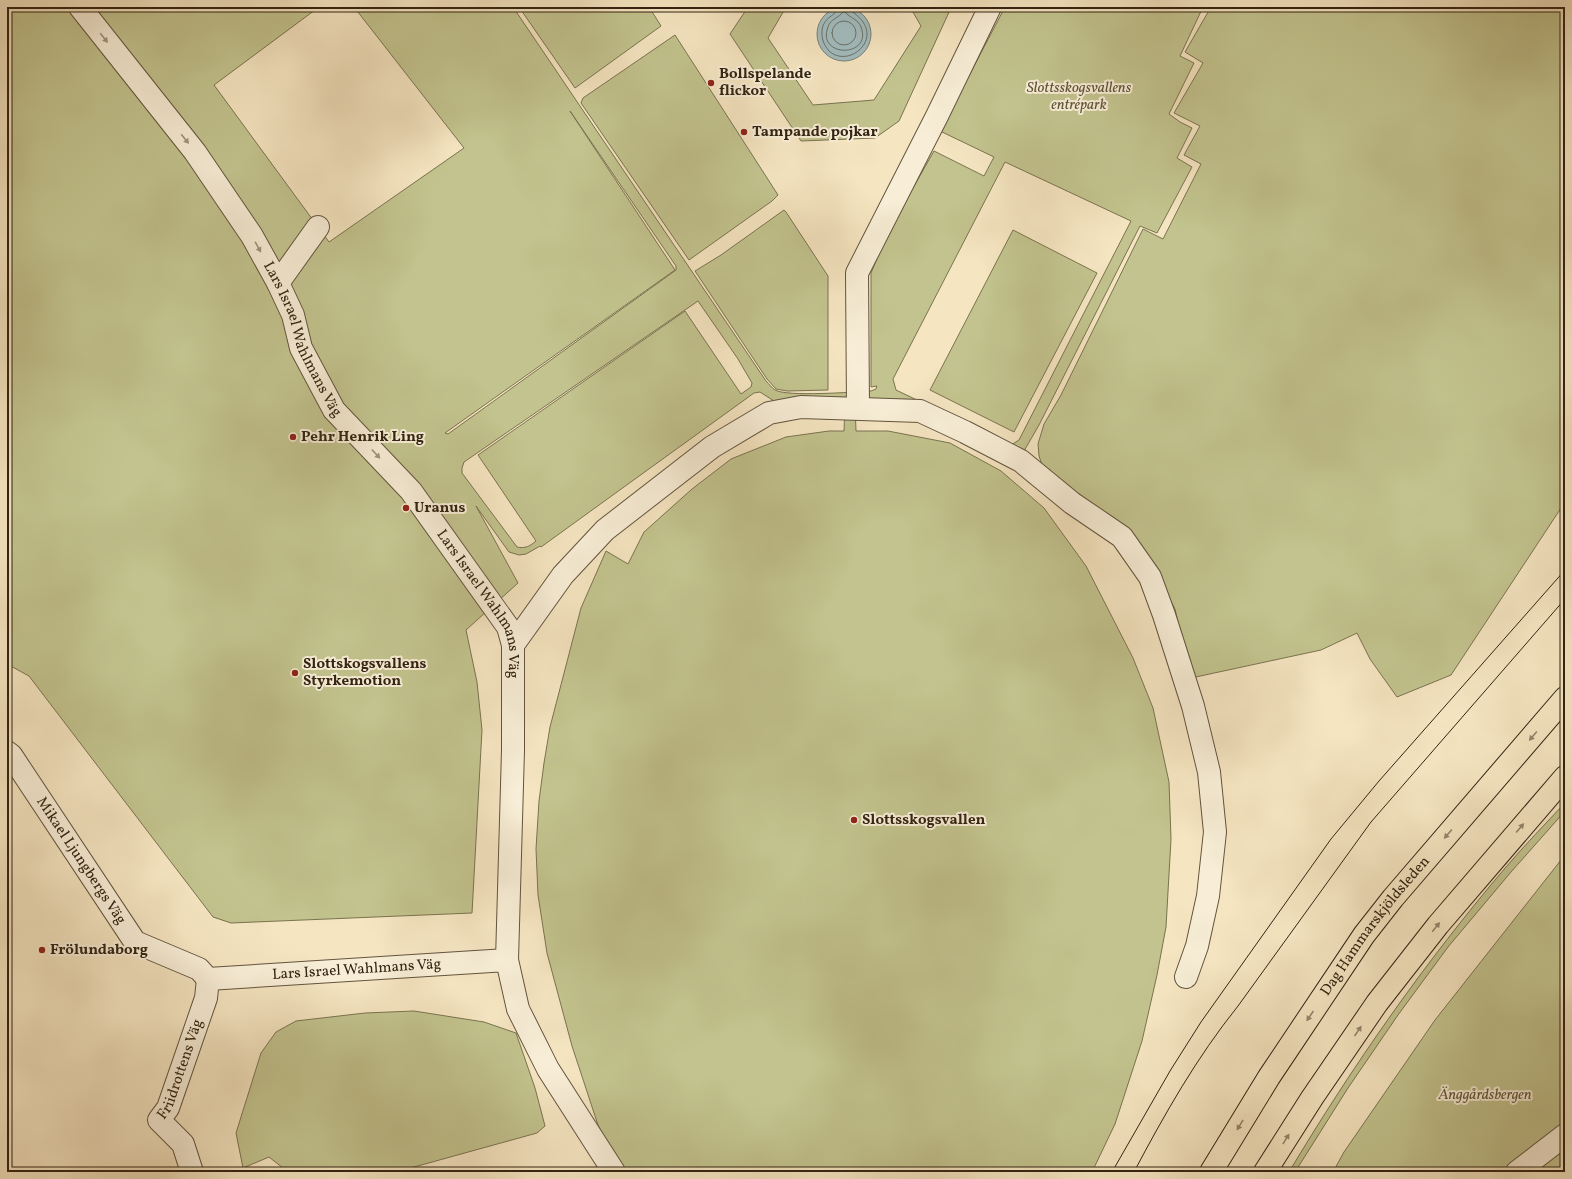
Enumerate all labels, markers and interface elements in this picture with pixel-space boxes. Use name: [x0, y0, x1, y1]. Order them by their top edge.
one-way arrow: [100, 32, 108, 43]
place label: Bollspelande flickor: [719, 64, 812, 102]
marker: Bollspelande flickor: [706, 78, 716, 88]
park label: Slottsskogsvallens entrépark: [1027, 78, 1132, 116]
place label: Tampande pojkar: [752, 122, 878, 143]
marker: Tampande pojkar: [739, 127, 749, 137]
one-way arrow: [181, 134, 189, 145]
one-way arrow: [255, 241, 261, 253]
street label: Lars Israel Wahlmans Väg: [258, 258, 347, 422]
place label: Pehr Henrik Ling: [301, 427, 424, 448]
marker: Pehr Henrik Ling: [288, 432, 298, 442]
one-way arrow: [371, 450, 380, 459]
place label: Uranus: [414, 498, 465, 519]
marker: Uranus: [401, 503, 411, 513]
street label: Lars Israel Wahlmans Väg: [431, 525, 524, 679]
place label: Slottskogsvallens Styrkemotion: [303, 654, 427, 692]
marker: Slottskogsvallens Styrkemotion: [290, 668, 300, 678]
one-way arrow: [1528, 731, 1537, 741]
street label: Mikael Ljungbergs Väg: [31, 793, 131, 929]
place label: Slottsskogsvallen: [862, 810, 986, 831]
marker: Slottsskogsvallen: [849, 815, 859, 825]
one-way arrow: [1516, 823, 1525, 833]
one-way arrow: [1443, 829, 1452, 840]
street label: Dag Hammarskjöldsleden: [1316, 852, 1435, 1000]
one-way arrow: [1432, 922, 1440, 933]
place label: Frölundaborg: [50, 940, 148, 961]
marker: Frölundaborg: [37, 945, 47, 955]
street label: Lars Israel Wahlmans Väg: [272, 954, 442, 985]
one-way arrow: [1306, 1011, 1314, 1021]
street label: Friidrottens Väg: [152, 1016, 209, 1124]
one-way arrow: [1354, 1026, 1362, 1036]
park label: Änggårdsbergen: [1437, 1085, 1532, 1106]
one-way arrow: [1236, 1120, 1244, 1130]
one-way arrow: [1282, 1133, 1289, 1145]

